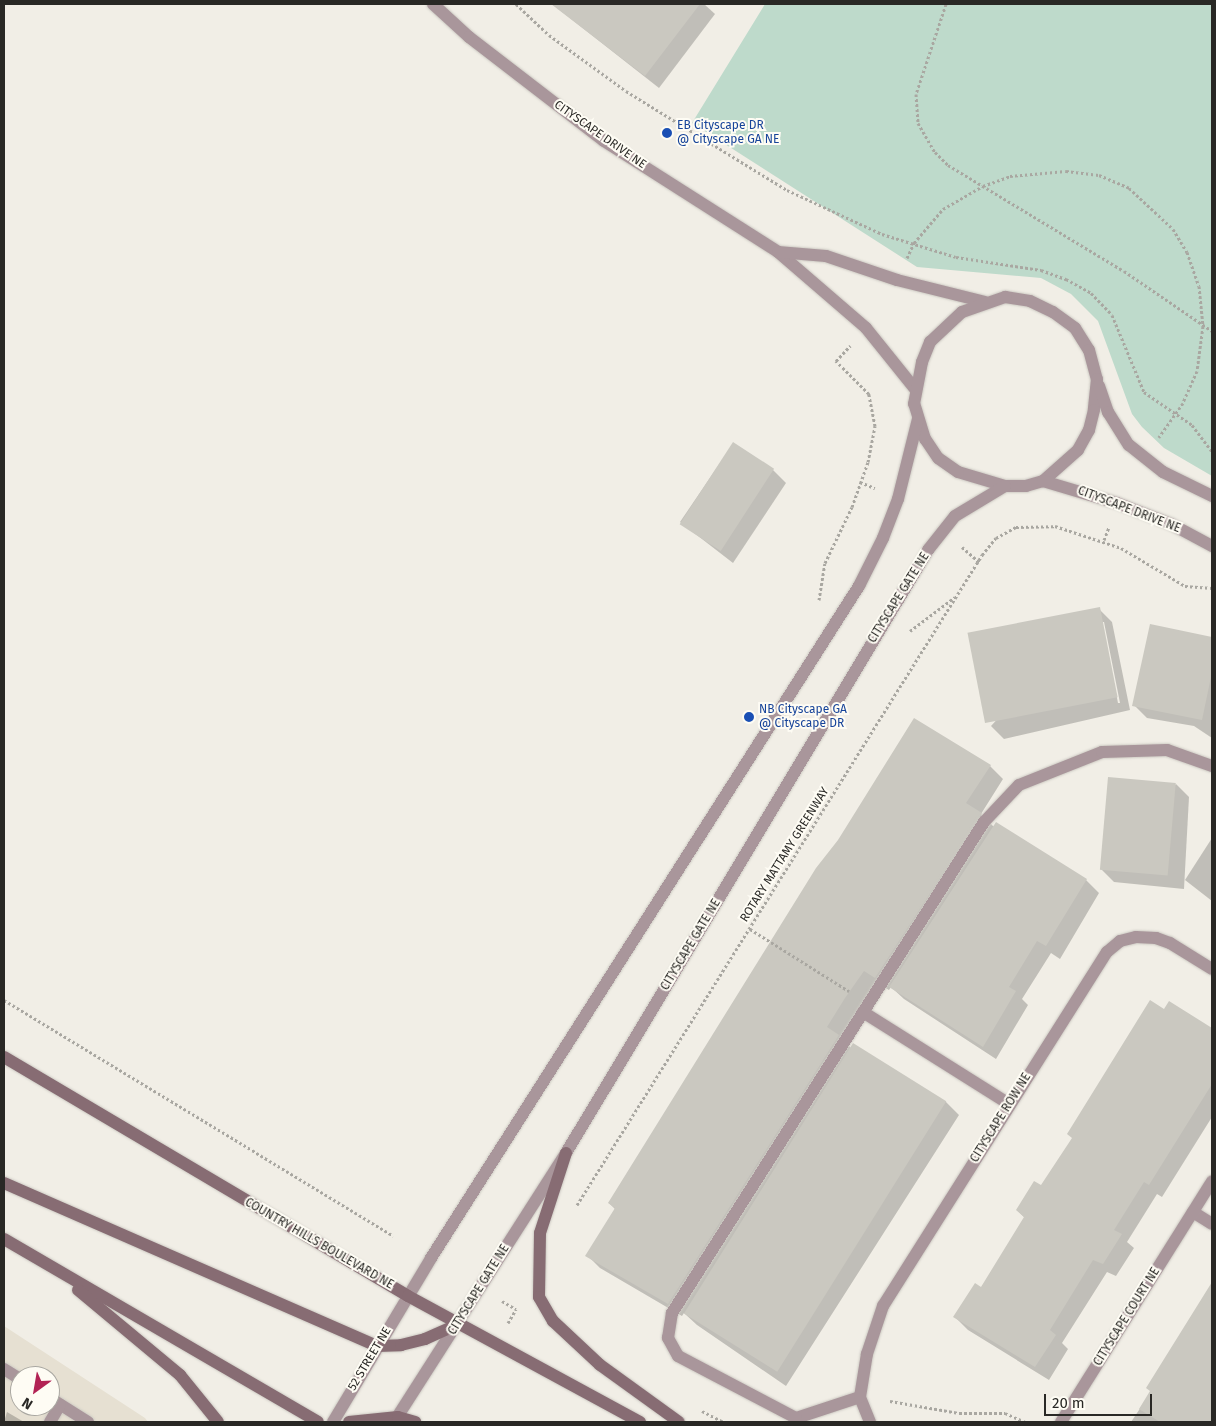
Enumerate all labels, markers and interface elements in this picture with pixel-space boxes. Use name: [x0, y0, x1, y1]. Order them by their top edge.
street label: CITYSCAPE DRIVE NE: [551, 98, 649, 172]
place label: EB Cityscape DR @ Cityscape GA NE: [677, 119, 779, 147]
marker: EB Cityscape DR @ Cityscape GA NE: [661, 127, 673, 139]
street label: CITYSCAPE DRIVE NE: [1076, 484, 1182, 536]
street label: CITYSCAPE GATE NE: [865, 550, 933, 646]
place label: NB Cityscape GA @ Cityscape DR: [759, 703, 847, 731]
marker: NB Cityscape GA @ Cityscape DR: [743, 711, 755, 723]
street label: ROTARY MATTAMY GREENWAY: [738, 785, 832, 925]
street label: CITYSCAPE GATE NE: [658, 897, 724, 993]
street label: CITYSCAPE ROW NE: [968, 1071, 1034, 1165]
street label: COUNTRY HILLS BOULEVARD NE: [242, 1195, 396, 1293]
street label: CITYSCAPE GATE NE: [445, 1242, 513, 1338]
street label: CITYSCAPE COURT NE: [1091, 1265, 1163, 1369]
street label: 52 STREET NE: [345, 1325, 395, 1393]
north arrow: [10, 1366, 60, 1416]
scale bar: [1046, 1384, 1154, 1416]
text: N: [19, 1394, 36, 1413]
text: 20 m: [1052, 1394, 1085, 1412]

